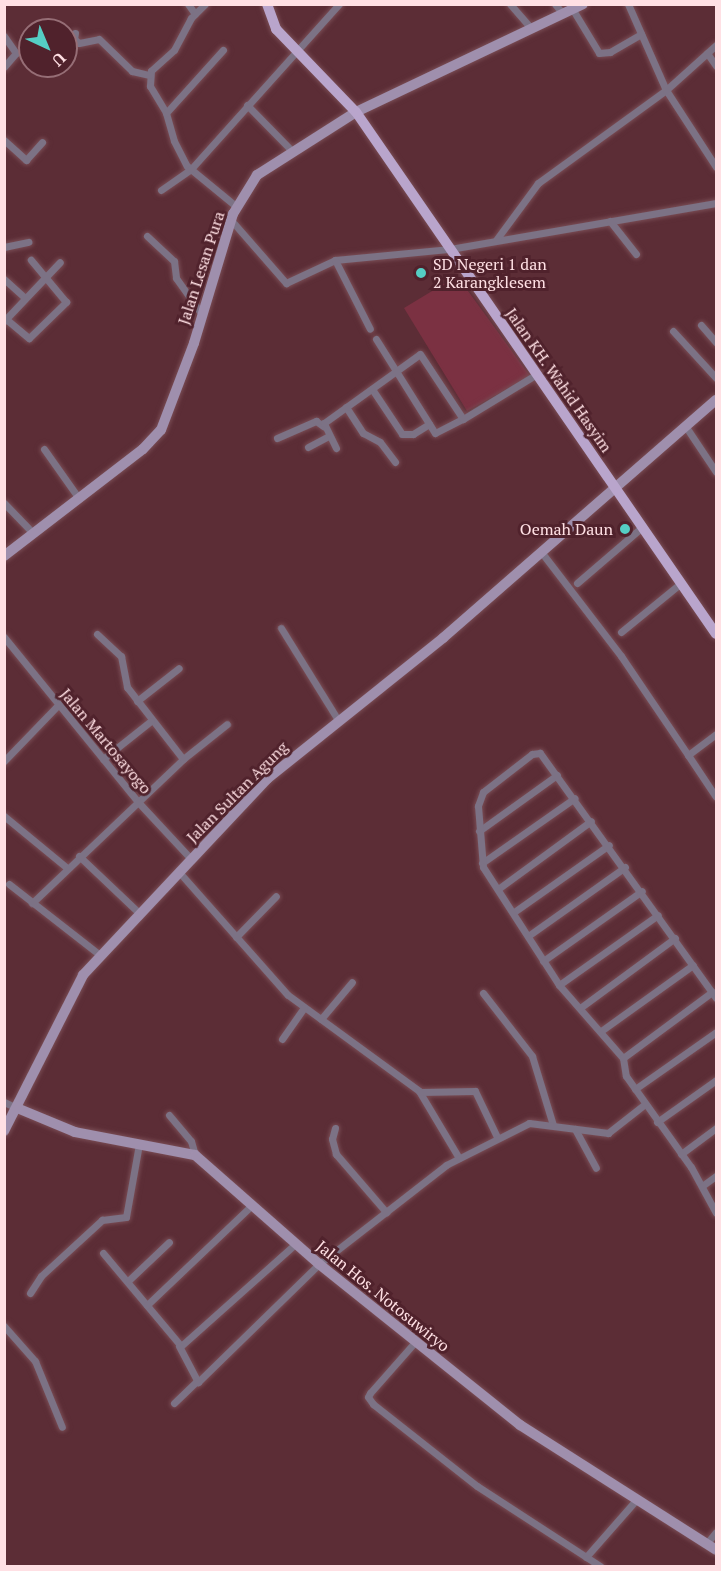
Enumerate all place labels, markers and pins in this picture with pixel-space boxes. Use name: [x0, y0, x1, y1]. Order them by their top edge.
place label: SD Negeri 1 dan 2 Karangklesem: [433, 254, 547, 292]
marker: SD Negeri 1 dan 2 Karangklesem: [414, 266, 428, 280]
place label: Oemah Daun: [520, 519, 613, 539]
marker: Oemah Daun: [618, 522, 632, 536]

